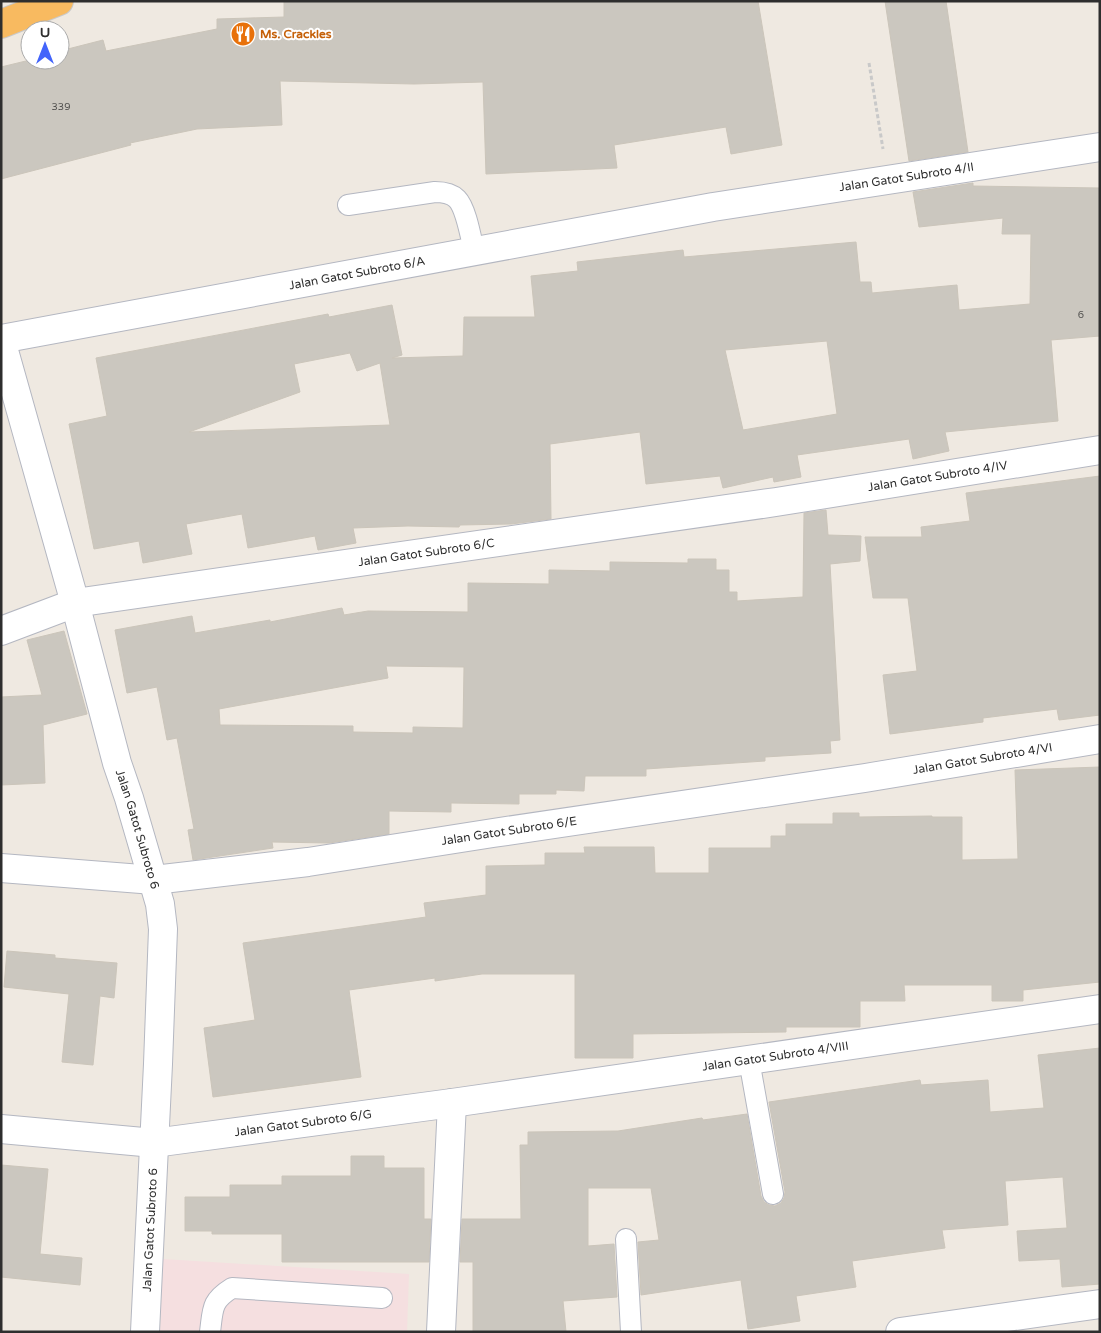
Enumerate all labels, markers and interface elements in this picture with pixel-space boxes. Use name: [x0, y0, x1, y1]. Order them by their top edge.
north arrow: [20, 20, 70, 70]
restaurant icon: Ms. Crackles: [230, 21, 256, 47]
text: U: [40, 24, 50, 41]
place label: Ms. Crackles: [260, 27, 332, 41]
house number: 339: [52, 101, 70, 113]
street label: Jalan Gatot Subroto 4/II: [838, 160, 975, 194]
street label: Jalan Gatot Subroto 6/A: [288, 254, 426, 292]
house number: 6: [1078, 309, 1084, 321]
street label: Jalan Gatot Subroto 4/IV: [867, 458, 1009, 494]
street label: Jalan Gatot Subroto 6/C: [357, 536, 495, 569]
street label: Jalan Gatot Subroto 4/VI: [912, 740, 1053, 777]
street label: Jalan Gatot Subroto 6: [113, 768, 162, 891]
street label: Jalan Gatot Subroto 6/E: [440, 814, 578, 848]
street label: Jalan Gatot Subroto 4/VIII: [701, 1039, 850, 1074]
street label: Jalan Gatot Subroto 6/G: [233, 1107, 373, 1139]
street label: Jalan Gatot Subroto 6: [140, 1168, 160, 1292]

